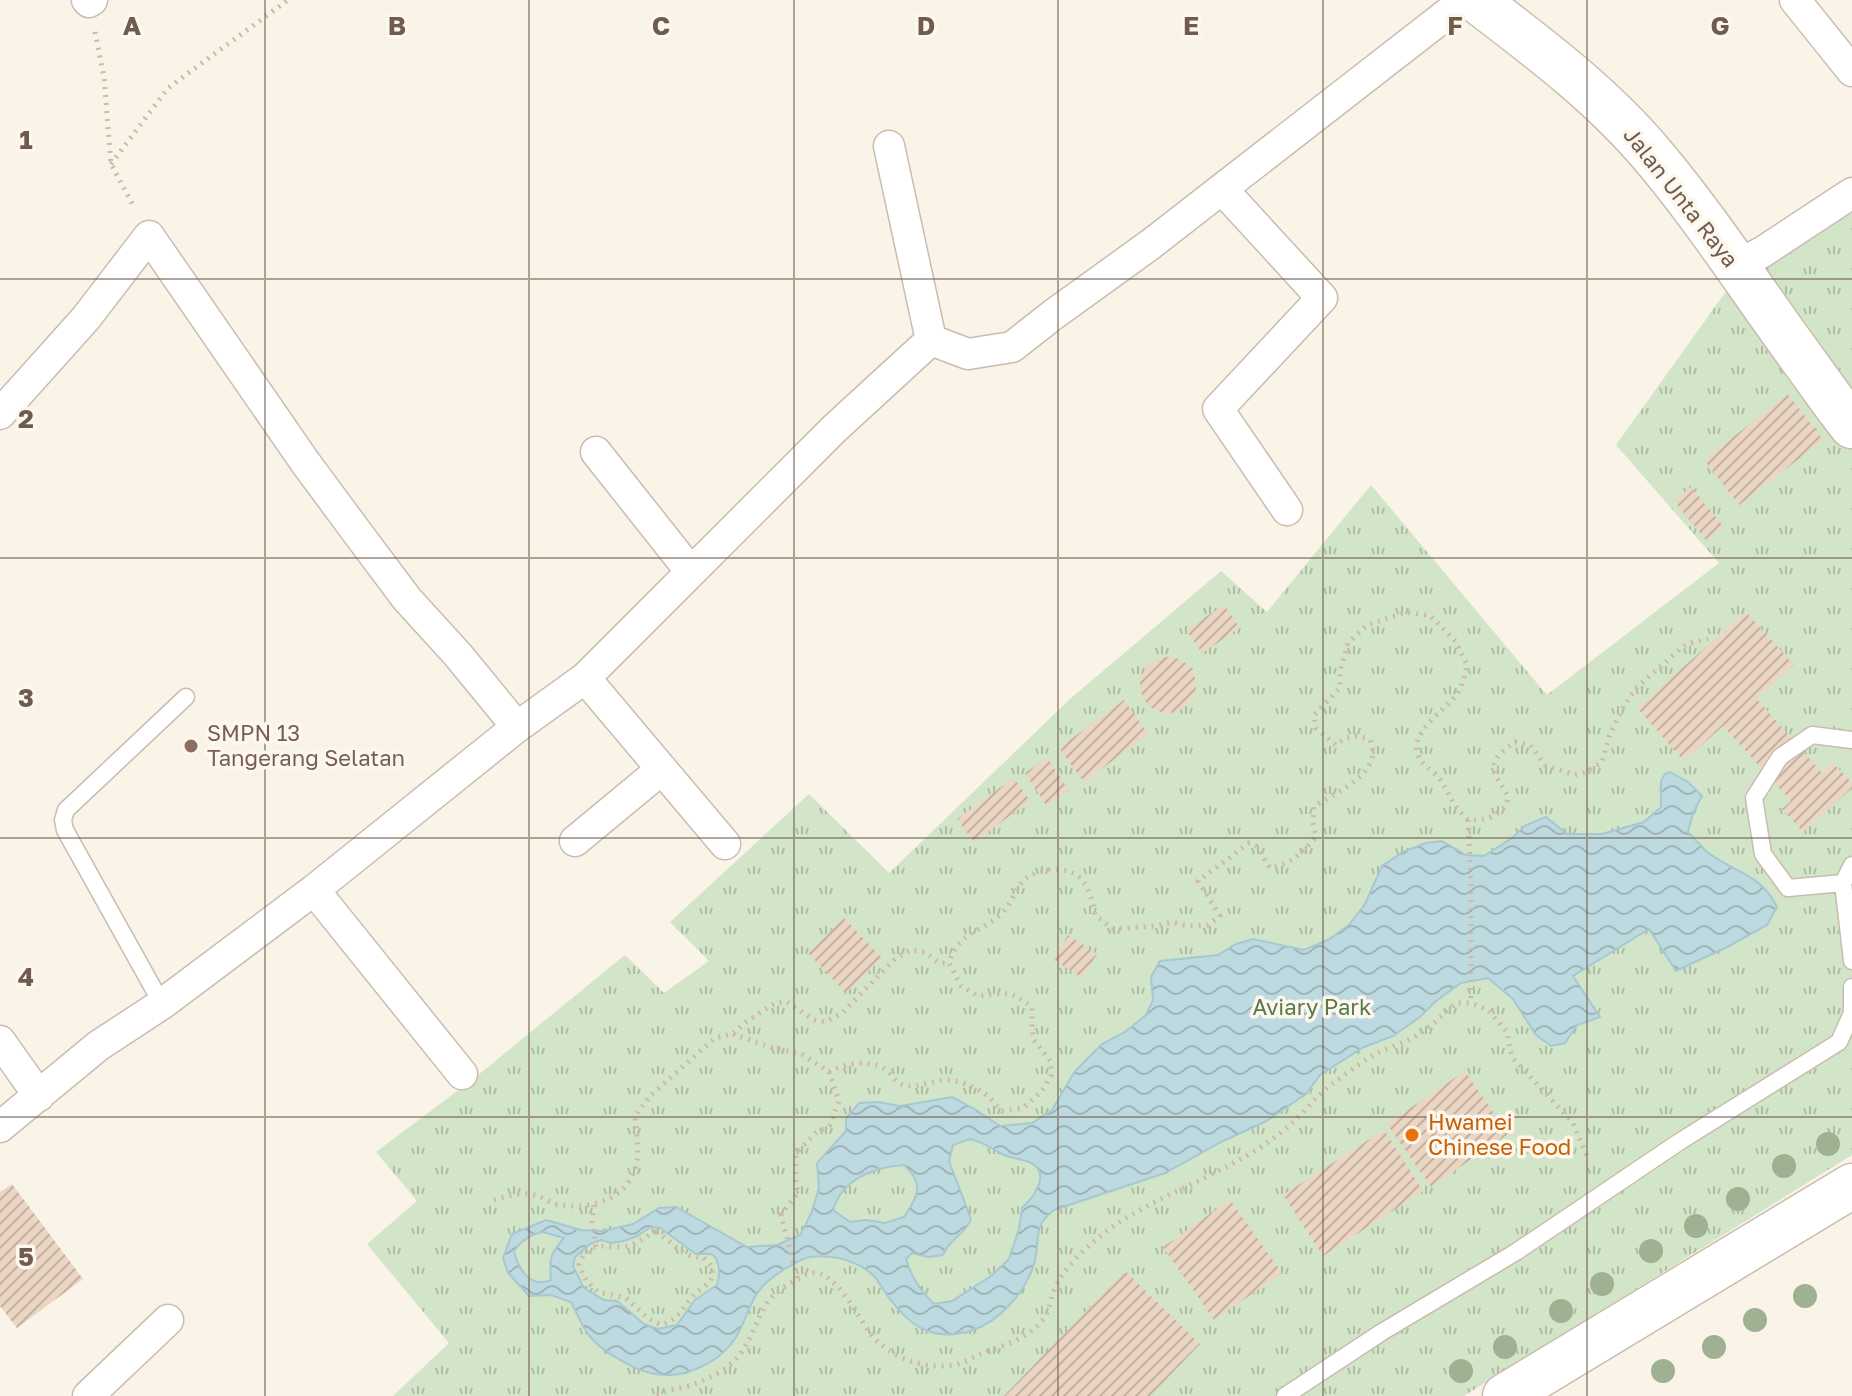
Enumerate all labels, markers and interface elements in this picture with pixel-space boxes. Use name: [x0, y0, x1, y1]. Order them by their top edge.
text: A: [123, 10, 142, 41]
text: B: [388, 10, 406, 41]
text: C: [652, 10, 670, 41]
text: D: [917, 10, 935, 41]
text: E: [1183, 10, 1199, 41]
text: F: [1447, 10, 1463, 41]
text: G: [1710, 10, 1730, 41]
street label: Jalan Unta Raya: [1618, 121, 1744, 272]
text: 1: [19, 124, 33, 155]
text: 2: [18, 403, 34, 434]
text: 3: [18, 682, 34, 713]
place label: SMPN 13 Tangerang Selatan: [207, 719, 405, 771]
marker: SMPN 13 Tangerang Selatan: [182, 737, 200, 755]
text: 4: [18, 961, 34, 992]
park label: Aviary Park: [1253, 993, 1371, 1020]
place label: Hwamei Chinese Food: [1428, 1108, 1571, 1160]
marker: Hwamei Chinese Food: [1403, 1126, 1421, 1144]
text: 5: [18, 1241, 34, 1272]

